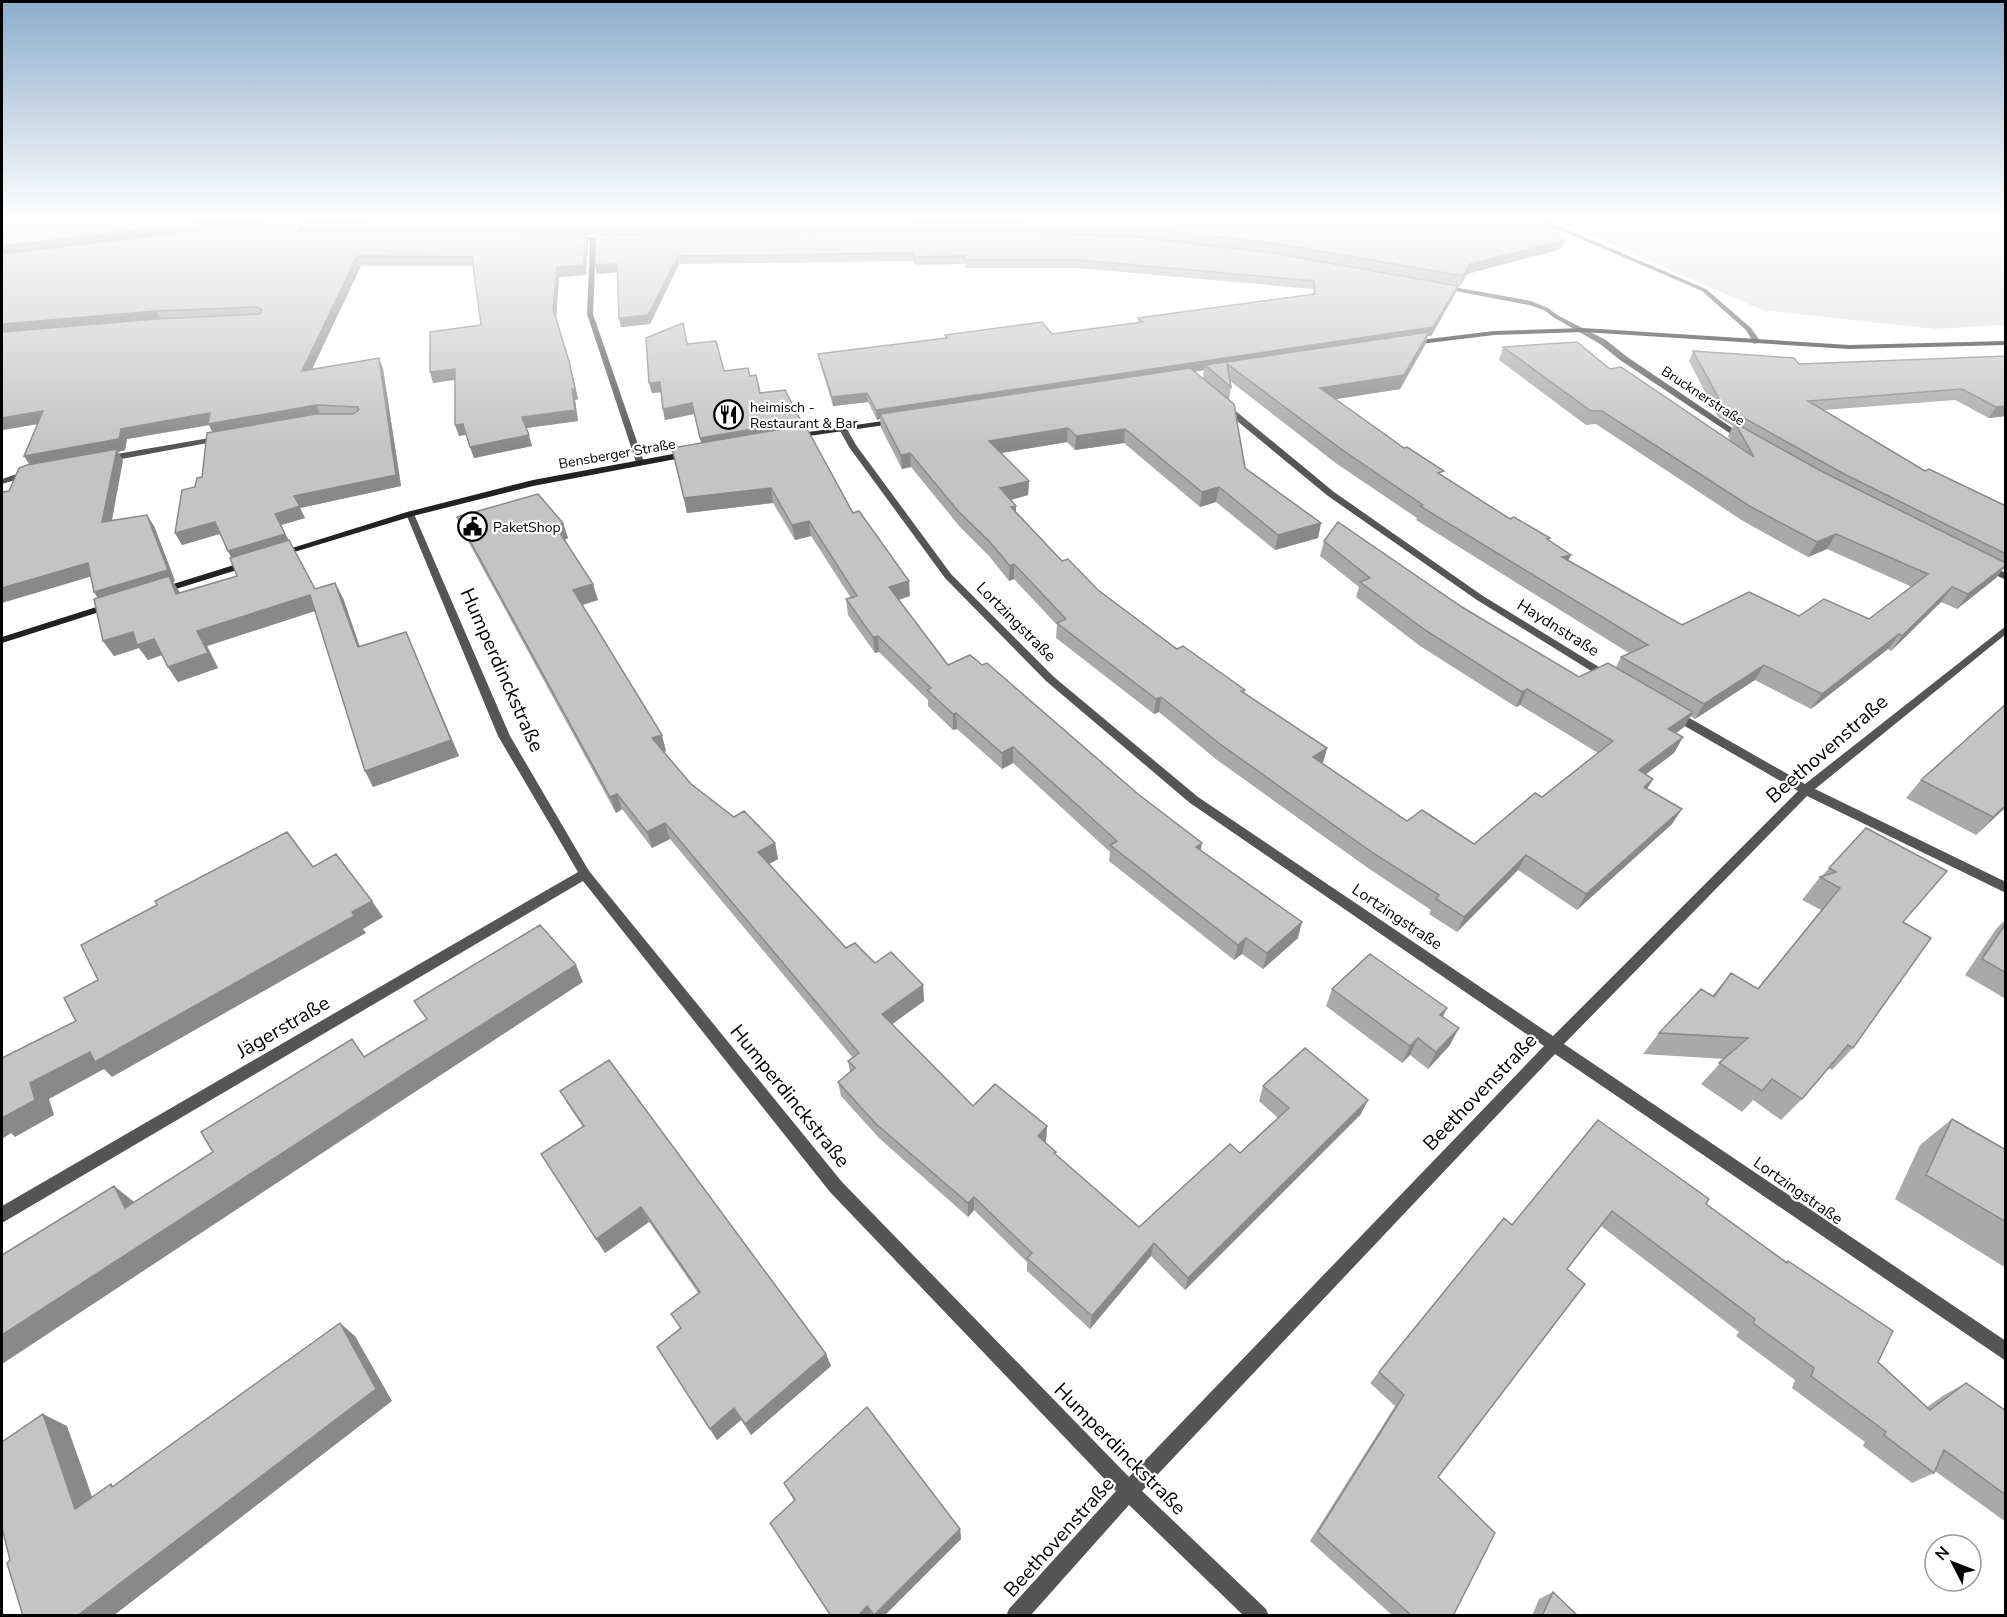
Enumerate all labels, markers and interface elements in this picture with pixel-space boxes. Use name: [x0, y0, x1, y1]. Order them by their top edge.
street label: Brucknerstraße: [1658, 362, 1748, 430]
place label: heimisch - Restaurant & Bar: [750, 398, 858, 433]
restaurant icon: heimisch - Restaurant & Bar: [713, 399, 745, 431]
street label: Bensberger Straße: [557, 434, 677, 474]
public building icon: PaketShop: [456, 511, 488, 543]
place label: PaketShop: [493, 518, 561, 537]
street label: Lortzingstraße: [971, 577, 1061, 667]
street label: Humperdinckstraße: [454, 584, 550, 756]
street label: Haydnstraße: [1513, 594, 1603, 662]
street label: Beethovenstraße: [1760, 688, 1894, 810]
street label: Lortzingstraße: [1348, 879, 1446, 955]
street label: Jägerstraße: [231, 989, 335, 1065]
street label: Humperdinckstraße: [724, 1019, 856, 1173]
street label: Beethovenstraße: [1417, 1027, 1543, 1157]
street label: Lortzingstraße: [1749, 1152, 1847, 1230]
street label: Humperdinckstraße: [1048, 1377, 1192, 1521]
street label: Beethovenstraße: [998, 1471, 1120, 1603]
north arrow: [1923, 1533, 1983, 1593]
text: N: [1930, 1542, 1955, 1565]

